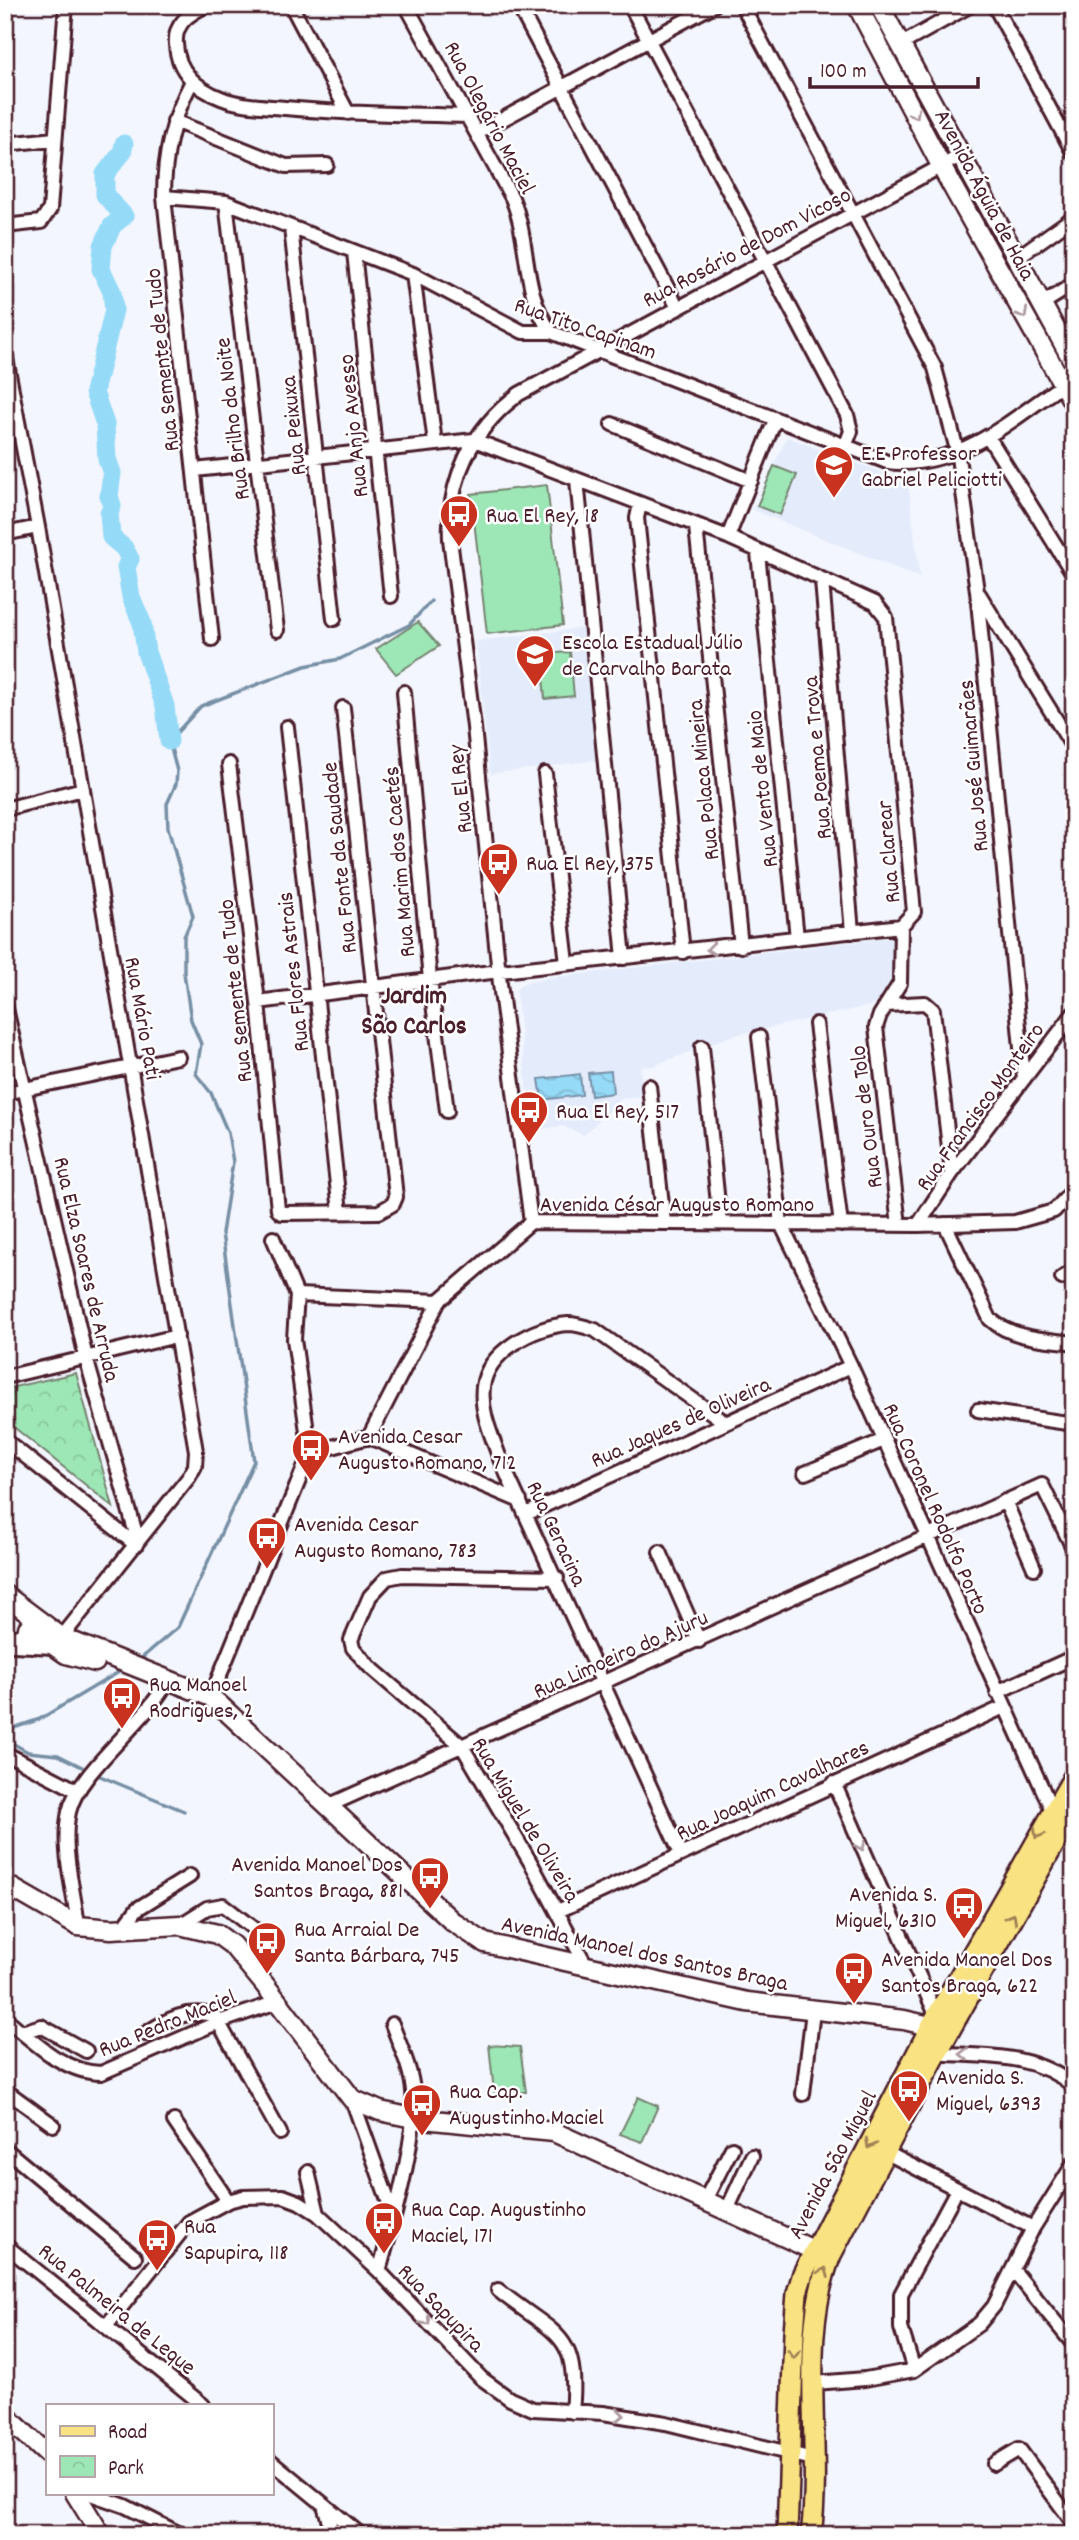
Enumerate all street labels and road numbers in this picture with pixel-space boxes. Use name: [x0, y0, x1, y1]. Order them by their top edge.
street label: Rua Olegário Maciel: [434, 36, 542, 201]
street label: Avenida Águia de Haia: [924, 104, 1043, 288]
street label: Rua Rosário de Dom Vicoso: [637, 180, 858, 318]
street label: Rua Semente de Tudo: [138, 266, 191, 453]
street label: Rua Tito Capinam: [509, 290, 661, 370]
street label: Rua Brilho da Noite: [208, 335, 261, 502]
street label: Rua Anjo Avesso: [332, 352, 379, 499]
street label: Rua Peixuxa: [274, 373, 317, 477]
street label: Rua Poema e Trova: [796, 674, 843, 841]
street label: Rua José Guimarães: [952, 678, 999, 853]
street label: Rua Polaca Mineira: [681, 696, 730, 862]
street label: Rua Vento de Maio: [740, 708, 789, 869]
street label: Rua El Rey: [441, 742, 484, 835]
street label: Rua Fonte da Saudade: [315, 760, 368, 955]
street label: Rua Marim dos Caetés: [377, 765, 426, 959]
street label: Rua Clarear: [870, 799, 911, 904]
street label: Rua Flores Astrais: [271, 890, 320, 1053]
street label: Rua Semente de Tudo: [211, 897, 264, 1084]
street label: Rua Mário Pati: [114, 955, 168, 1083]
street label: Rua Francisco Monteiro: [909, 1017, 1054, 1199]
street label: Rua Ouro de Tolo: [843, 1043, 894, 1190]
street label: Rua Elza Soares de Arruda: [43, 1154, 127, 1387]
street label: Avenida César Augusto Romano: [540, 1190, 814, 1223]
street label: Rua Jaques de Oliveira: [586, 1369, 778, 1479]
street label: Rua Coronel Rodolfo Porto: [872, 1398, 995, 1621]
street label: Rua Geracina: [516, 1476, 594, 1594]
street label: Rua Limoeiro do Ajuru: [529, 1603, 714, 1710]
street label: Rua Miguel de Oliveira: [461, 1732, 587, 1911]
street label: Rua Joaquim Cavalhares: [671, 1733, 875, 1851]
street label: Avenida Manoel dos Santos Braga: [498, 1909, 792, 2002]
street label: Rua Pedro Maciel: [95, 1982, 243, 2068]
street label: Avenida São Miguel: [781, 2085, 887, 2246]
street label: Rua Palmeira de Leque: [30, 2237, 202, 2385]
street label: Rua Sapupira: [388, 2257, 491, 2362]

